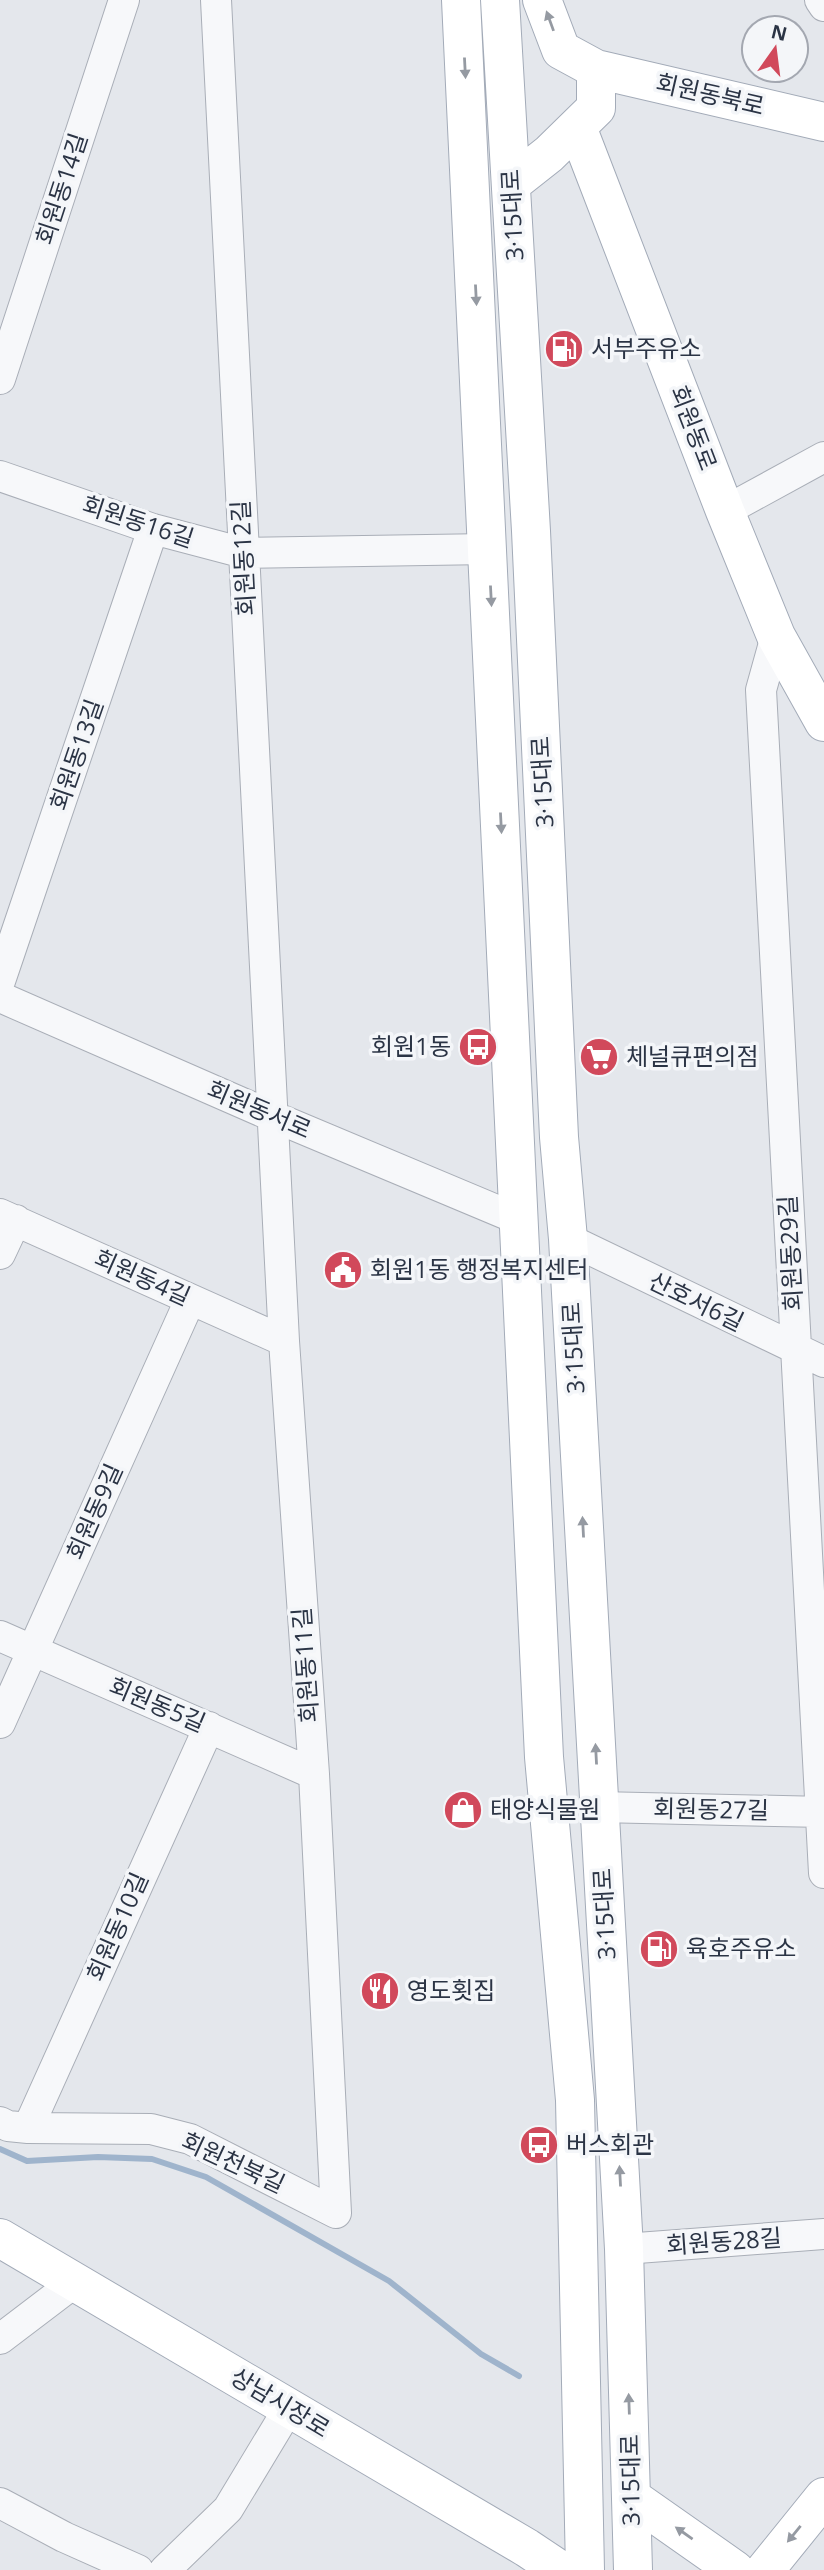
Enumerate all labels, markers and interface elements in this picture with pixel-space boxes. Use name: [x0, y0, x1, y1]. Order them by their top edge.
one-way arrow: [544, 10, 555, 31]
north arrow: [740, 14, 810, 84]
text: N: [768, 18, 790, 47]
one-way arrow: [459, 57, 470, 79]
street label: 회원동북로: [653, 65, 768, 122]
street label: 회원동14길: [27, 128, 94, 249]
street label: 3·15대로: [493, 168, 530, 262]
one-way arrow: [471, 285, 482, 307]
fuel station icon: 서부주유소: [543, 328, 585, 370]
place label: 서부주유소: [591, 331, 701, 364]
street label: 회원동로: [663, 380, 726, 475]
street label: 회원동16길: [78, 487, 199, 554]
street label: 회원동12길: [223, 499, 262, 617]
one-way arrow: [485, 585, 496, 607]
street label: 회원동13길: [41, 694, 110, 815]
street label: 3·15대로: [523, 735, 560, 829]
one-way arrow: [496, 813, 507, 835]
bus stop icon: 회원1동: [457, 1026, 499, 1068]
place label: 회원1동: [371, 1029, 451, 1062]
supermarket icon: 체널큐편의점: [578, 1036, 620, 1078]
place label: 체널큐편의점: [626, 1039, 758, 1072]
street label: 회원동서로: [202, 1072, 317, 1145]
street label: 회원동29길: [770, 1194, 809, 1312]
street label: 회원동4길: [89, 1241, 196, 1312]
public building icon: 회원1동 행정복지센터: [322, 1249, 364, 1291]
place label: 회원1동 행정복지센터: [370, 1252, 589, 1285]
street label: 산호서6길: [644, 1263, 750, 1338]
street label: 3·15대로: [554, 1301, 591, 1395]
street label: 회원동9길: [58, 1458, 129, 1565]
one-way arrow: [578, 1515, 589, 1537]
street label: 회원동11길: [284, 1606, 325, 1724]
street label: 회원동5길: [104, 1668, 211, 1739]
one-way arrow: [590, 1742, 601, 1764]
shop icon: 태양식물원: [442, 1789, 484, 1831]
street label: 회원동27길: [653, 1791, 769, 1826]
place label: 태양식물원: [490, 1792, 600, 1825]
street label: 회원동10길: [78, 1867, 155, 1986]
street label: 3·15대로: [585, 1867, 622, 1961]
fuel station icon: 육호주유소: [638, 1928, 680, 1970]
place label: 육호주유소: [686, 1931, 796, 1964]
restaurant icon: 영도횟집: [359, 1970, 401, 2012]
place label: 영도횟집: [407, 1973, 495, 2006]
street label: 회원천북길: [177, 2123, 291, 2200]
bus stop icon: 버스회관: [518, 2124, 560, 2166]
place label: 버스회관: [566, 2127, 654, 2160]
one-way arrow: [614, 2165, 625, 2187]
street label: 회원동28길: [665, 2220, 783, 2261]
street label: 상남시장로: [225, 2359, 337, 2444]
one-way arrow: [623, 2393, 634, 2415]
street label: 3·15대로: [612, 2434, 647, 2526]
one-way arrow: [787, 2524, 802, 2542]
one-way arrow: [675, 2526, 693, 2540]

